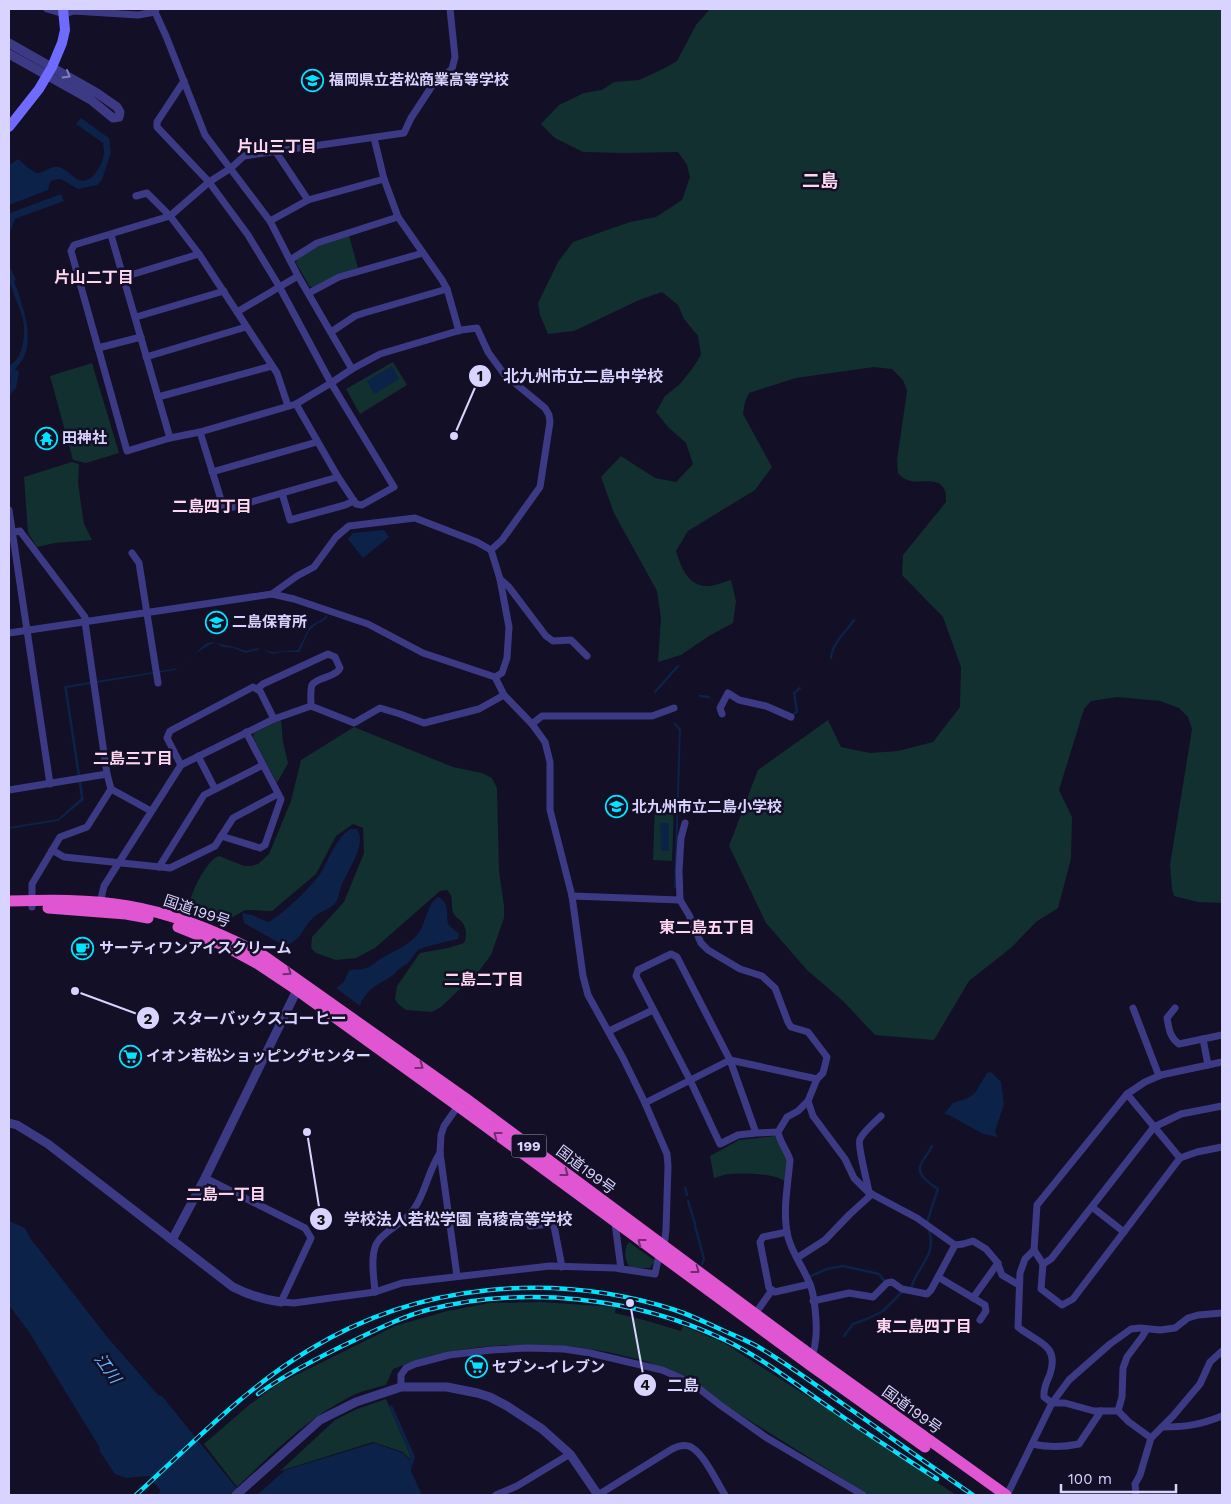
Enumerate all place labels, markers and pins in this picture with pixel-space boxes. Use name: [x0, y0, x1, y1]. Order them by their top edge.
school or university icon: 福岡県立若松商業高等学校: [301, 68, 325, 92]
place label: 福岡県立若松商業高等学校: [328, 71, 509, 89]
callout: 北九州市立二島中学校: [468, 361, 673, 392]
temple icon: 田神社: [34, 426, 58, 450]
place label: 田神社: [62, 429, 107, 447]
school or university icon: 二島保育所: [204, 610, 228, 634]
place label: 二島保育所: [232, 613, 307, 631]
school or university icon: 北九州市立二島小学校: [604, 795, 628, 819]
place label: 北九州市立二島小学校: [632, 798, 782, 816]
cafe icon: サーティワンアイスクリーム: [71, 936, 95, 960]
place label: サーティワンアイスクリーム: [99, 939, 291, 957]
callout: スターバックスコーヒー: [136, 1003, 357, 1034]
supermarket icon: イオン若松ショッピングセンター: [118, 1044, 142, 1068]
place label: イオン若松ショッピングセンター: [146, 1047, 371, 1065]
callout: 学校法人若松学園 高稜高等学校: [309, 1204, 582, 1235]
supermarket icon: セブン-イレブン: [464, 1355, 488, 1379]
place label: セブン-イレブン: [492, 1358, 605, 1376]
callout: 二島: [632, 1370, 709, 1401]

